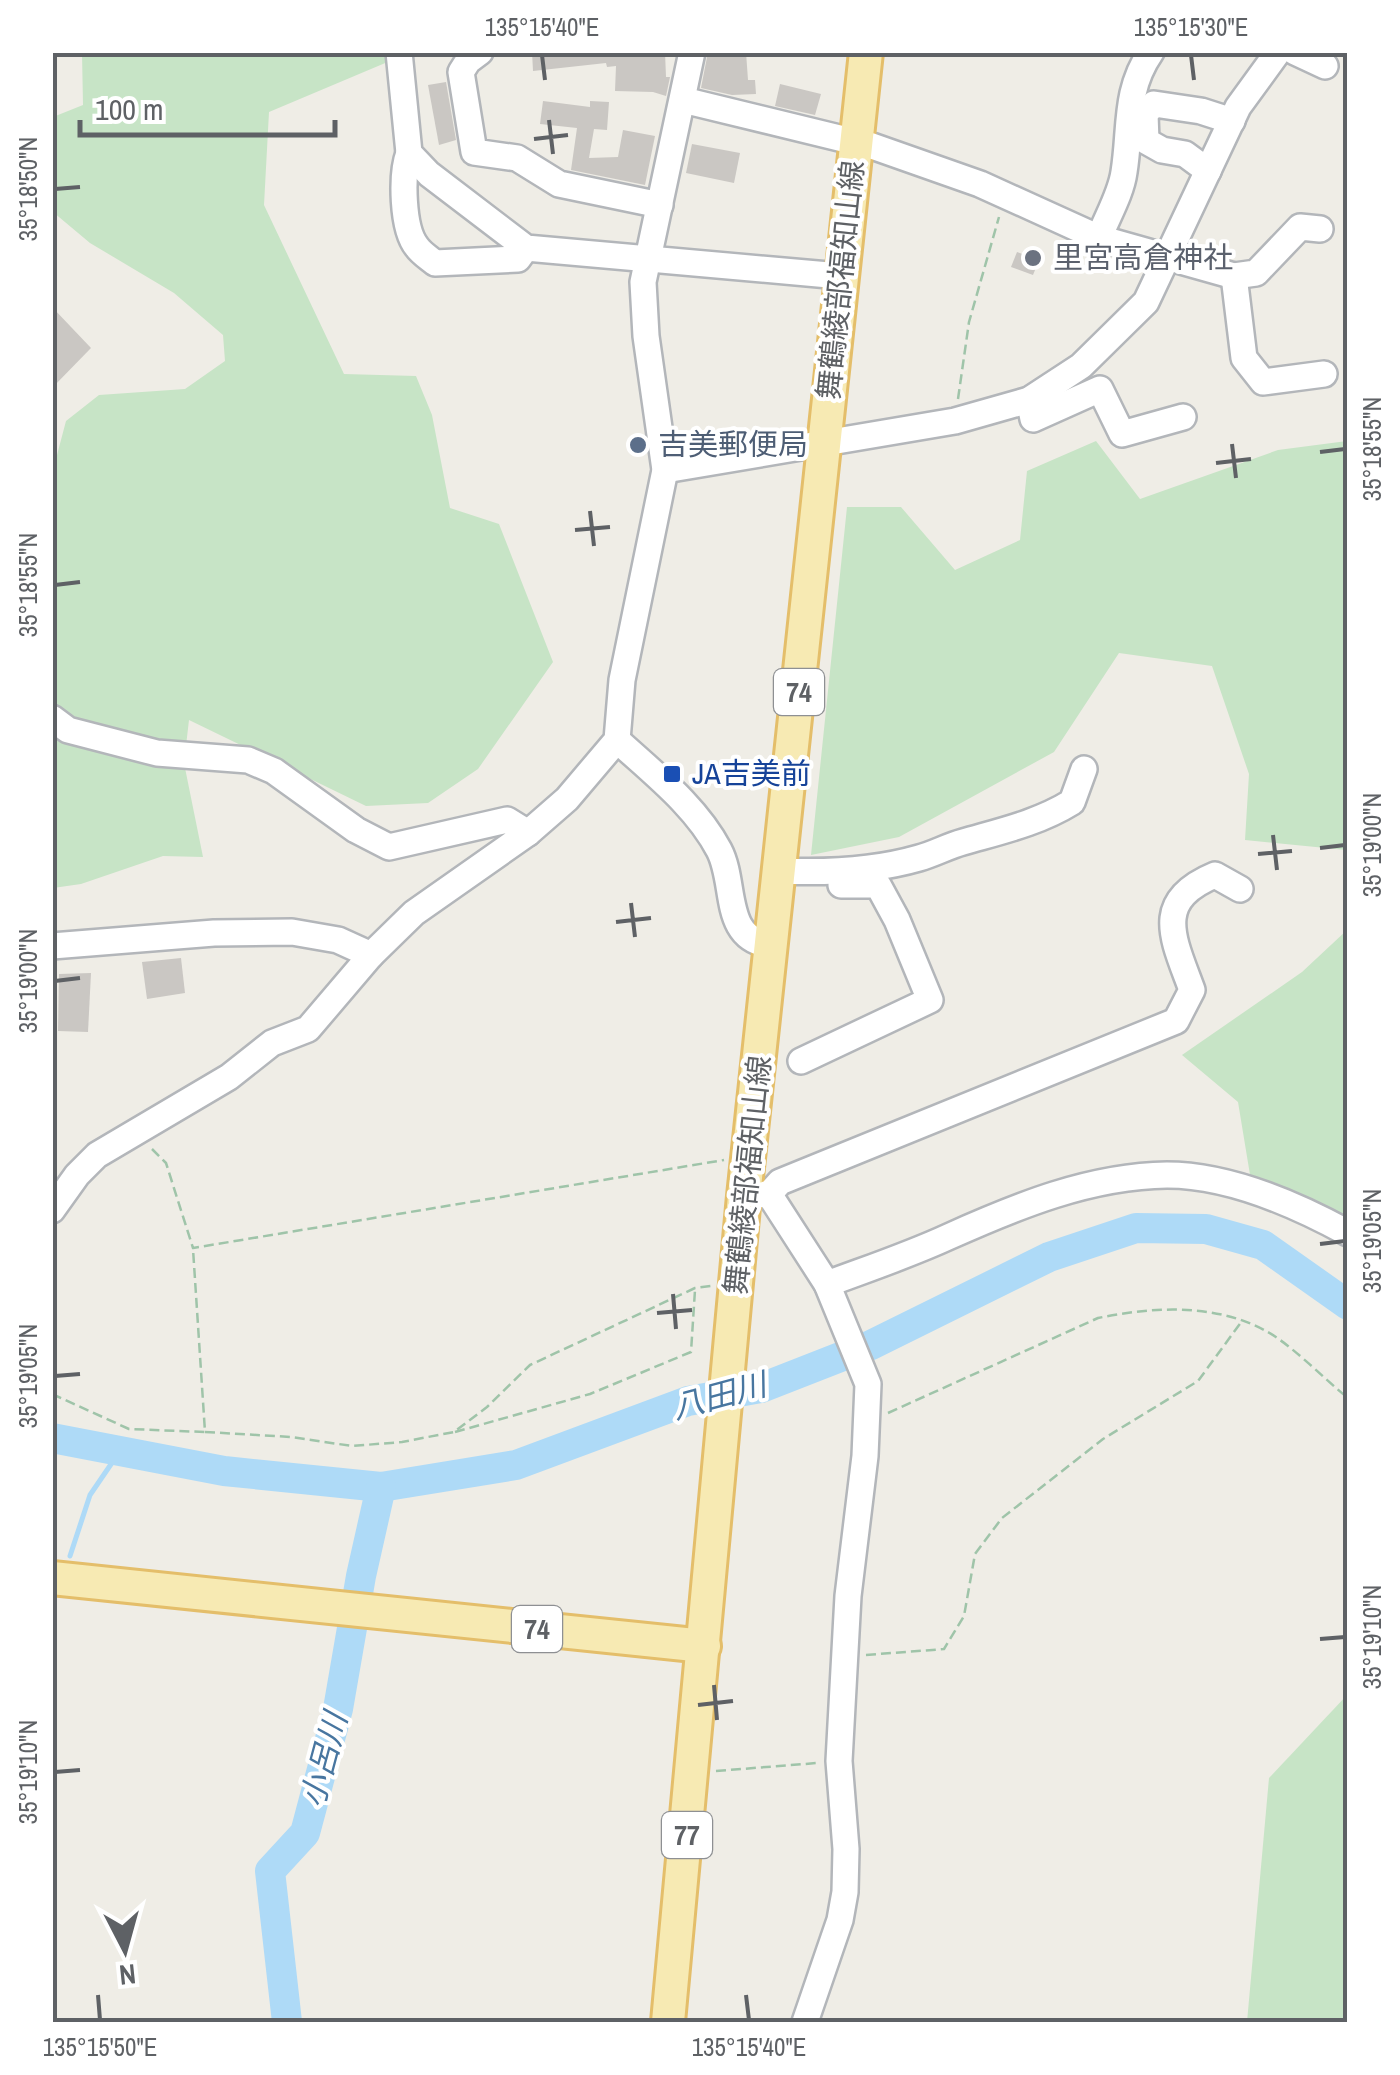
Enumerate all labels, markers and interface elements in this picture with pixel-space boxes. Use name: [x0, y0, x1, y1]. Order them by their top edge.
text: 135°15'40"E: [485, 10, 599, 44]
text: 135°15'30"E: [1134, 10, 1248, 44]
scale bar: [80, 75, 335, 137]
text: 100 m: [95, 89, 163, 129]
text: 35°18'50"N: [11, 137, 45, 241]
street label: 舞鶴綾部福知山線: [808, 158, 872, 401]
place label: 里宮高倉神社: [1053, 237, 1233, 277]
marker: 里宮高倉神社: [1022, 247, 1044, 269]
text: 35°18'55"N: [1355, 397, 1389, 501]
place label: 吉美郵便局: [658, 424, 808, 464]
marker: 吉美郵便局: [627, 434, 649, 456]
text: 35°18'55"N: [11, 533, 45, 637]
road number: 74: [774, 669, 824, 715]
place label: JA吉美前: [692, 753, 811, 793]
marker: JA吉美前: [661, 763, 683, 785]
text: 35°19'00"N: [1355, 793, 1389, 897]
text: 35°19'00"N: [11, 929, 45, 1033]
street label: 舞鶴綾部福知山線: [715, 1053, 779, 1296]
text: 35°19'05"N: [1355, 1189, 1389, 1293]
text: 35°19'05"N: [11, 1324, 45, 1428]
water label: 八田川: [667, 1362, 774, 1429]
text: 35°19'10"N: [1355, 1585, 1389, 1689]
road number: 74: [512, 1606, 562, 1652]
water label: 小呂川: [290, 1705, 357, 1812]
text: 35°19'10"N: [11, 1720, 45, 1824]
road number: 77: [662, 1812, 712, 1858]
north arrow: [75, 1900, 175, 2000]
text: N: [117, 1955, 138, 1995]
text: 135°15'50"E: [43, 2030, 157, 2064]
text: 135°15'40"E: [692, 2030, 806, 2064]

